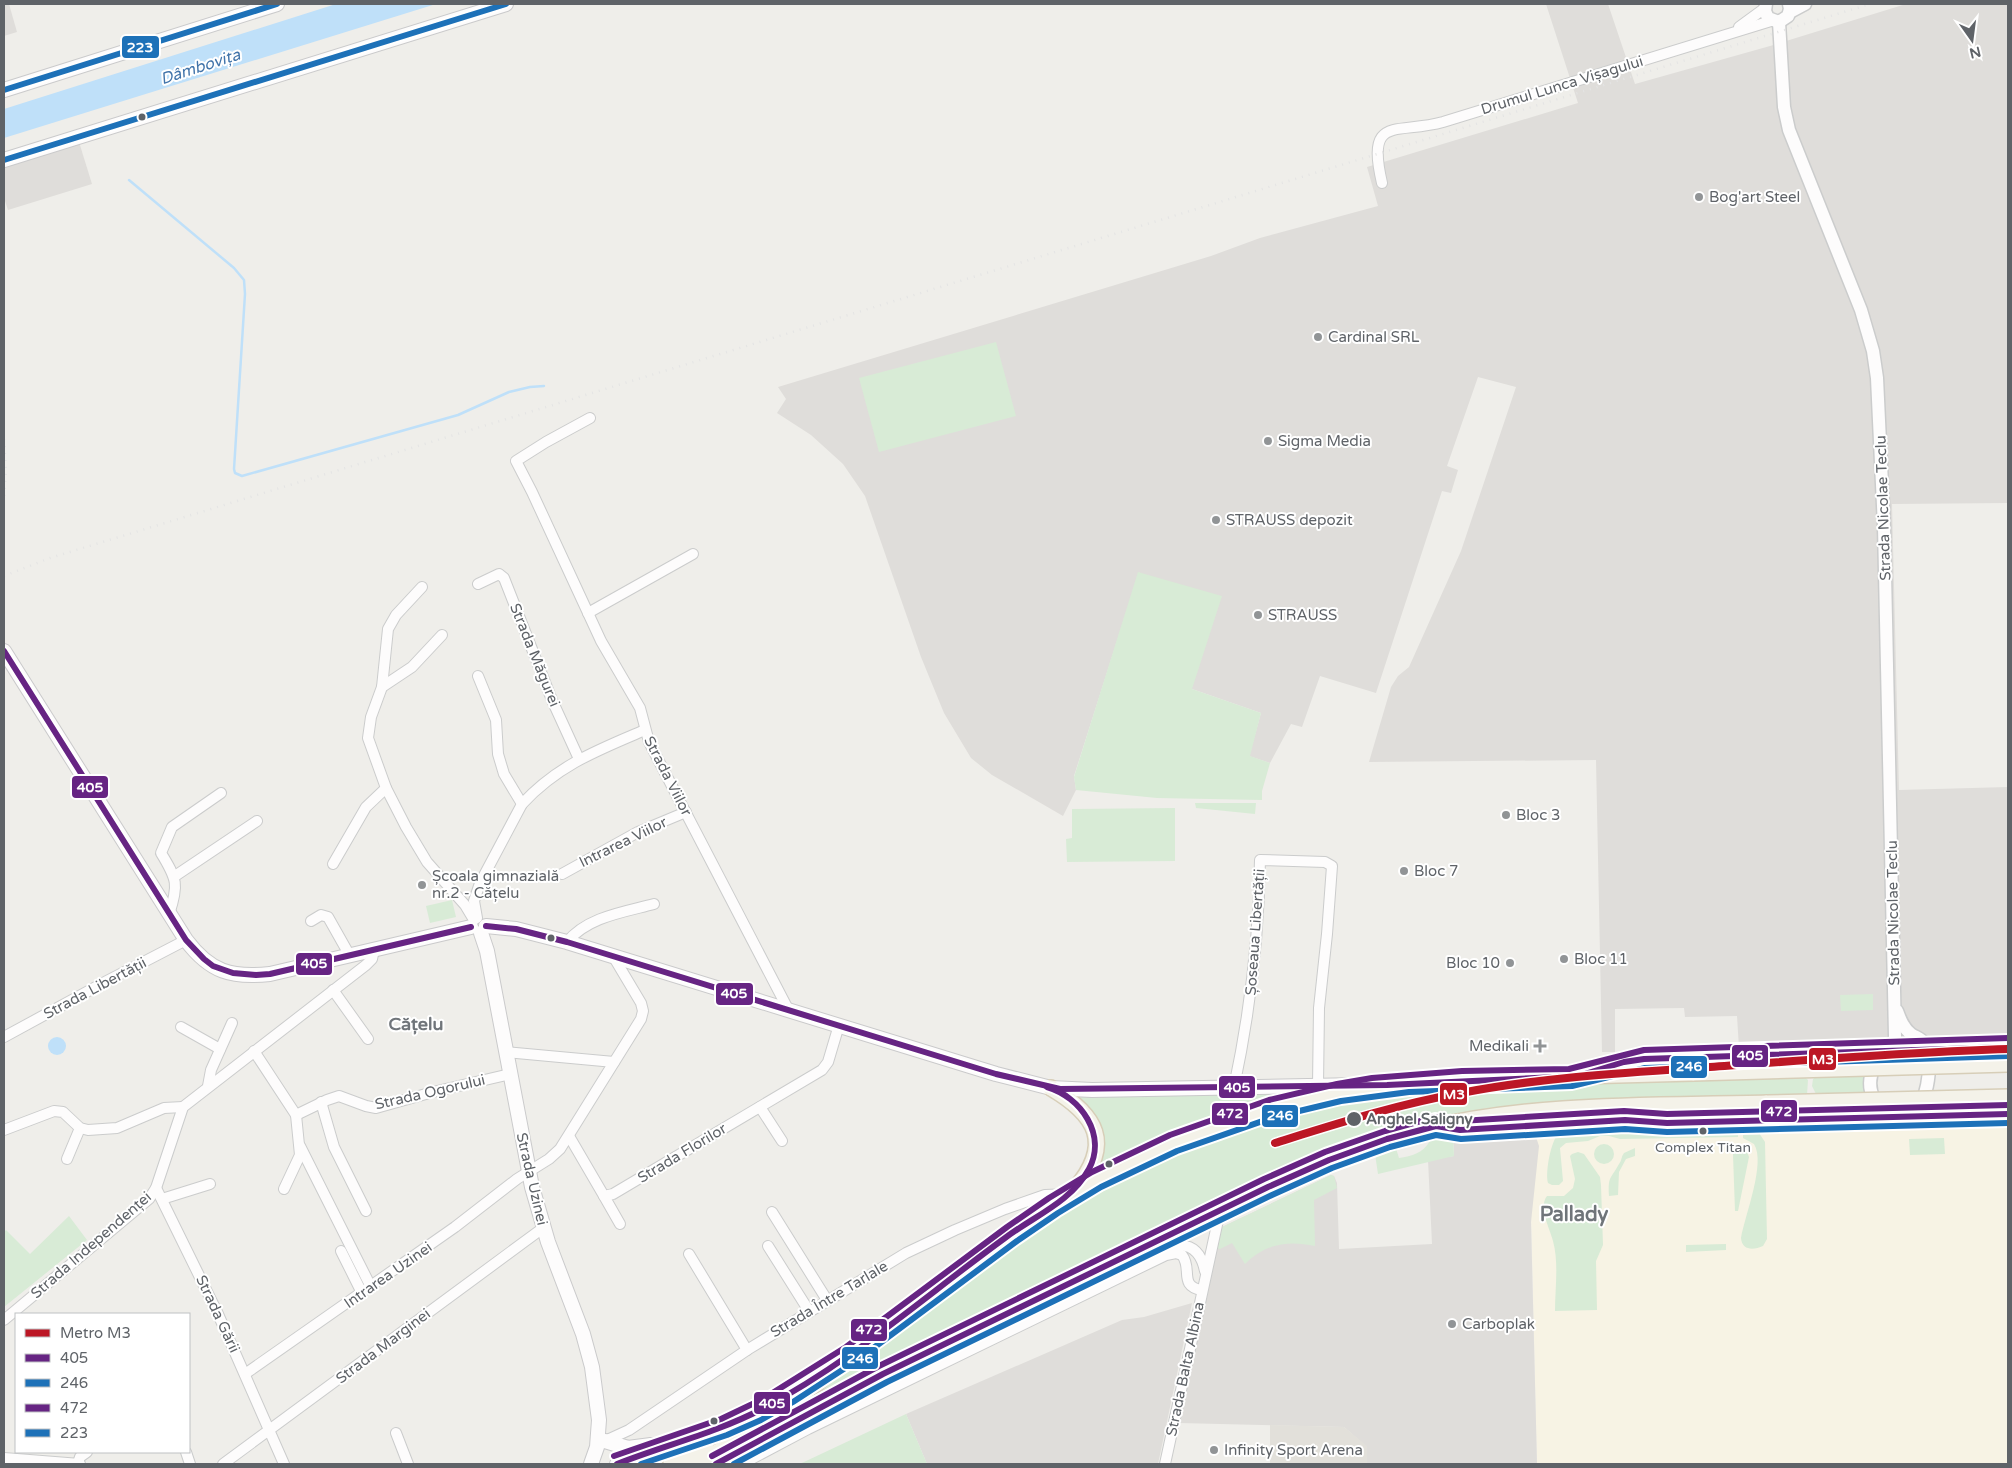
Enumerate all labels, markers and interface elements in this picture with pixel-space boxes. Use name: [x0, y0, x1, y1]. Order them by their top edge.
north arrow: [1947, 15, 1997, 65]
line badge: 223: [121, 35, 160, 59]
text: 223: [127, 39, 153, 56]
text: N: [1968, 43, 1983, 62]
water label: Dâmbovița: [158, 44, 244, 89]
street label: Drumul Lunca Vișagului: [1479, 52, 1645, 118]
unlabelled marker: [137, 112, 147, 122]
place label: Bog'art Steel: [1709, 188, 1800, 206]
marker: Bog'art Steel: [1693, 191, 1705, 203]
place label: Cardinal SRL: [1328, 328, 1420, 346]
marker: Cardinal SRL: [1312, 331, 1324, 343]
place label: Sigma Media: [1278, 432, 1371, 450]
marker: Sigma Media: [1262, 435, 1274, 447]
street label: Strada Nicolae Teclu: [1871, 435, 1895, 581]
place label: STRAUSS depozit: [1226, 511, 1353, 529]
marker: STRAUSS depozit: [1210, 514, 1222, 526]
street label: Strada Măgurei: [506, 601, 564, 709]
place label: STRAUSS: [1268, 606, 1337, 624]
marker: STRAUSS: [1252, 609, 1264, 621]
street label: Strada Viilor: [640, 733, 696, 819]
line badge: 405: [71, 775, 109, 799]
text: 405: [77, 779, 103, 796]
place label: Bloc 3: [1516, 806, 1560, 824]
marker: Bloc 3: [1500, 809, 1512, 821]
street label: Intrarea Viilor: [576, 813, 670, 871]
street label: Strada Nicolae Teclu: [1883, 840, 1903, 986]
place label: Bloc 7: [1414, 862, 1458, 880]
marker: Bloc 7: [1398, 865, 1410, 877]
place label: Școala gimnazială nr.2 - Cățelu: [432, 867, 559, 902]
street label: Șoseaua Libertății: [1242, 868, 1268, 996]
marker: Școala gimnazială nr.2 - Cățelu: [416, 879, 428, 891]
unlabelled marker: [546, 933, 556, 943]
place label: Bloc 11: [1574, 950, 1628, 968]
line badge: 405: [295, 952, 333, 976]
street label: Strada Libertății: [41, 953, 149, 1023]
marker: Bloc 11: [1558, 953, 1570, 965]
place label: Bloc 10: [1446, 954, 1500, 972]
text: 405: [301, 955, 327, 972]
marker: Bloc 10: [1504, 957, 1516, 969]
line badge: 405: [715, 982, 754, 1006]
text: 405: [721, 985, 747, 1002]
district label: Cățelu: [389, 1013, 443, 1035]
place label: Medikali: [1469, 1037, 1529, 1055]
marker: Medikali: [1533, 1039, 1547, 1053]
line badge: 405: [1731, 1044, 1769, 1068]
text: 405: [1737, 1047, 1763, 1064]
line badge: M3: [1808, 1047, 1837, 1071]
text: M3: [1812, 1051, 1834, 1068]
line badge: 246: [1670, 1055, 1708, 1079]
text: 246: [1676, 1058, 1702, 1075]
street label: Strada Ogorului: [373, 1071, 487, 1113]
line badge: 405: [1218, 1075, 1256, 1099]
text: 405: [1224, 1079, 1250, 1096]
line badge: M3: [1439, 1082, 1468, 1106]
text: M3: [1443, 1086, 1465, 1103]
line badge: 472: [1760, 1099, 1798, 1123]
line badge: 472: [1211, 1102, 1249, 1126]
text: 472: [1766, 1103, 1792, 1120]
line badge: 246: [1261, 1104, 1299, 1128]
text: 472: [1217, 1105, 1243, 1122]
text: 246: [1267, 1107, 1293, 1124]
marker: Anghel Saligny: [1345, 1110, 1363, 1128]
place label: Anghel Saligny: [1366, 1110, 1473, 1129]
street label: Strada Florilor: [634, 1119, 730, 1187]
marker: Complex Titan: [1698, 1126, 1708, 1136]
street label: Strada Uzinei: [513, 1131, 551, 1227]
place label: Complex Titan: [1655, 1139, 1751, 1156]
unlabelled marker: [1104, 1159, 1114, 1169]
street label: Strada Independenței: [27, 1188, 155, 1302]
district label: Pallady: [1540, 1203, 1609, 1227]
street label: Intrarea Uzinei: [341, 1238, 435, 1312]
street label: Strada Între Tarlale: [767, 1257, 891, 1341]
street label: Strada Gării: [192, 1272, 244, 1356]
street label: Strada Balta Albina: [1162, 1300, 1208, 1438]
street label: Strada Marginei: [332, 1305, 434, 1387]
legend: [15, 1313, 190, 1453]
place label: Carboplak: [1462, 1315, 1535, 1333]
line badge: 472: [850, 1318, 888, 1342]
marker: Carboplak: [1446, 1318, 1458, 1330]
text: 472: [856, 1321, 882, 1338]
text: Metro M3: [60, 1324, 131, 1342]
line badge: 246: [841, 1346, 879, 1370]
text: 405: [60, 1349, 88, 1367]
text: 246: [847, 1350, 873, 1367]
text: 246: [60, 1374, 88, 1392]
line badge: 405: [753, 1391, 791, 1415]
text: 405: [759, 1395, 785, 1412]
text: 472: [60, 1399, 88, 1417]
unlabelled marker: [709, 1416, 719, 1426]
text: 223: [60, 1424, 88, 1442]
place label: Infinity Sport Arena: [1224, 1441, 1363, 1459]
marker: Infinity Sport Arena: [1208, 1444, 1220, 1456]

